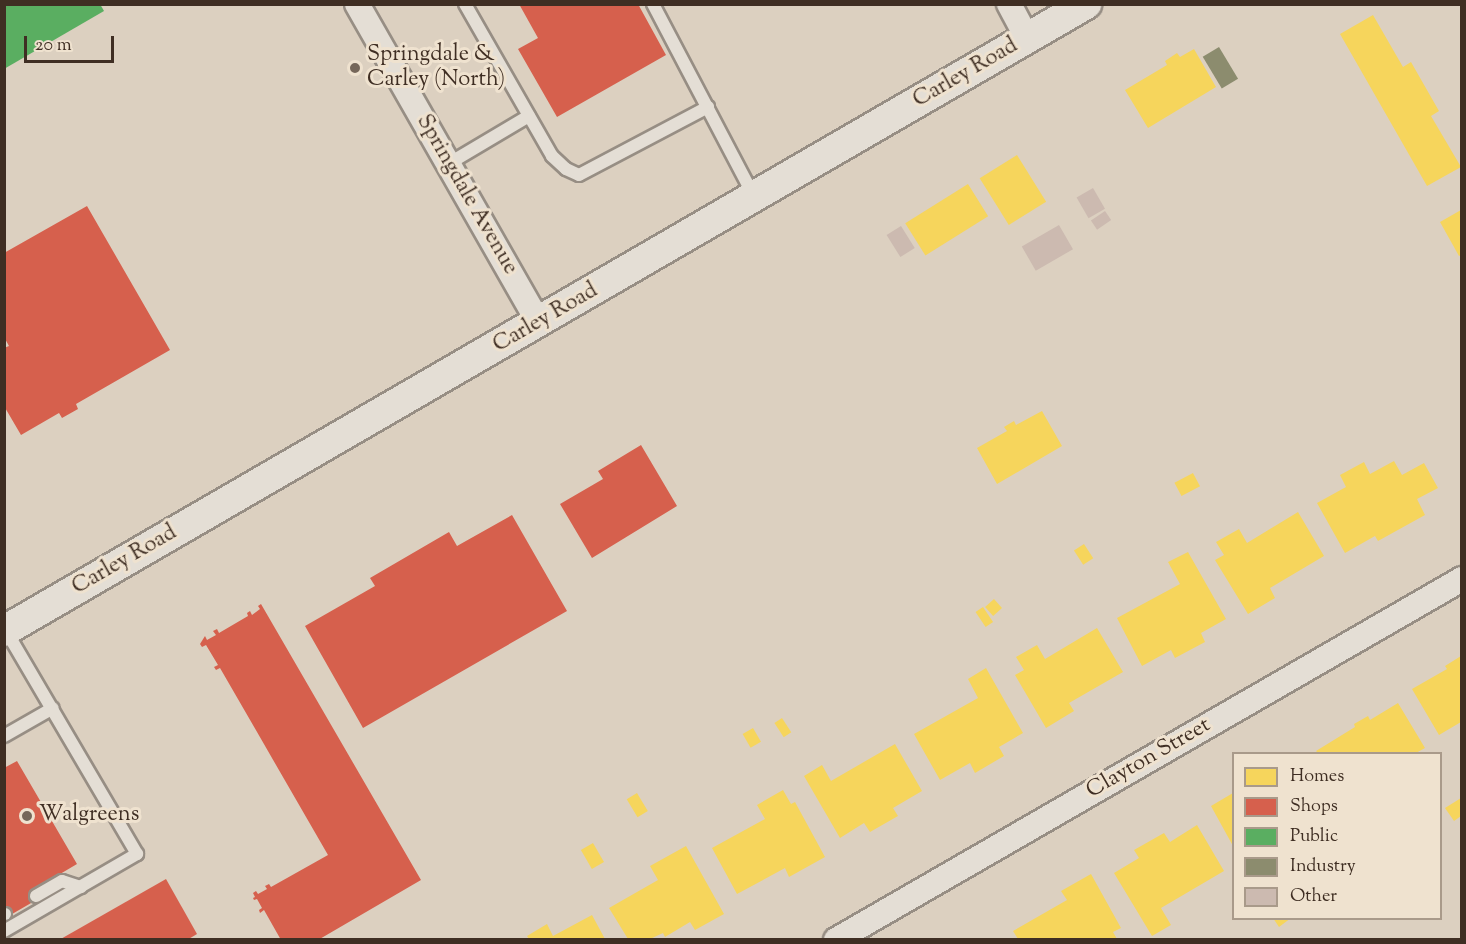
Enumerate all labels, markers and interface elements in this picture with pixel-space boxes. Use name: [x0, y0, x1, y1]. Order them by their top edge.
scale bar: [27, 24, 117, 62]
text: 20 m: [35, 33, 72, 59]
street label: Carley Road: [909, 33, 1023, 115]
place label: Springdale & Carley (North): [367, 42, 505, 94]
marker: Springdale & Carley (North): [348, 61, 362, 75]
street label: Springdale Avenue: [410, 110, 522, 280]
street label: Carley Road: [489, 278, 603, 360]
street label: Carley Road: [68, 520, 182, 602]
street label: Clayton Street: [1082, 713, 1216, 805]
legend: [1232, 752, 1442, 920]
text: Homes: [1290, 764, 1344, 790]
text: Shops: [1290, 794, 1338, 820]
place label: Walgreens: [39, 803, 139, 829]
marker: Walgreens: [20, 809, 34, 823]
text: Public: [1290, 824, 1338, 850]
text: Industry: [1290, 854, 1356, 880]
text: Other: [1290, 884, 1337, 910]

